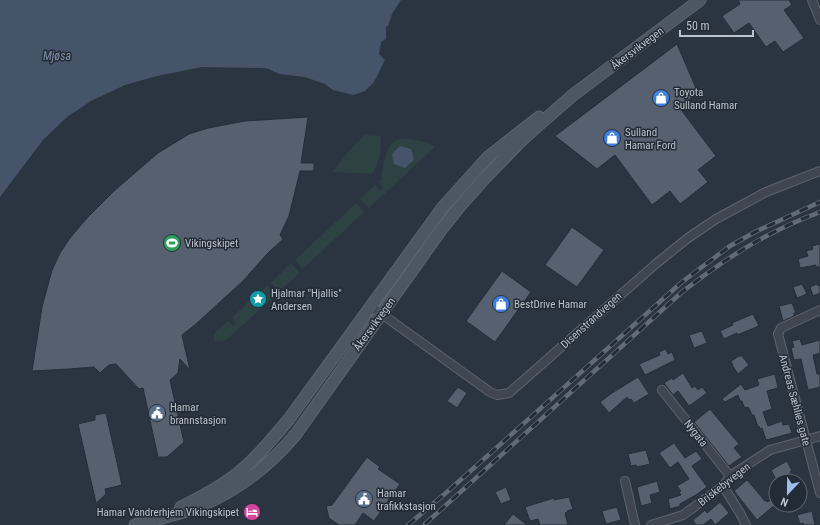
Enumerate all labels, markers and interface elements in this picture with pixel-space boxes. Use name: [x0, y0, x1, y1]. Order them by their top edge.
scale bar: [680, 12, 753, 38]
text: 50 m: [686, 19, 710, 33]
street label: Åkersvikvegen: [608, 24, 666, 72]
water label: Mjøsa: [43, 49, 71, 63]
place label: Toyota Sulland Hamar: [674, 86, 738, 112]
shop icon: Toyota Sulland Hamar: [651, 88, 671, 108]
place label: Sulland Hamar Ford: [625, 126, 676, 152]
shop icon: Sulland Hamar Ford: [602, 128, 622, 148]
sports icon: Vikingskipet: [162, 233, 182, 253]
place label: Vikingskipet: [185, 237, 238, 250]
place label: Hjalmar "Hjallis" Andersen: [271, 287, 342, 313]
place icon: Hjalmar "Hjallis" Andersen: [248, 289, 268, 309]
street label: Disenstrandvegen: [558, 290, 624, 351]
shop icon: BestDrive Hamar: [491, 294, 511, 314]
street label: Åkersvikvegen: [350, 295, 398, 353]
place label: BestDrive Hamar: [514, 298, 588, 311]
street label: Andreas Sæhlies gate: [776, 353, 813, 447]
place label: Hamar brannstasjon: [170, 401, 226, 427]
public building icon: Hamar brannstasjon: [147, 403, 167, 423]
street label: Nygata: [681, 417, 710, 449]
street label: Briskebyvegen: [696, 460, 753, 509]
north arrow: [768, 473, 808, 513]
place label: Hamar trafikkstasjon: [377, 487, 436, 513]
public building icon: Hamar trafikkstasjon: [354, 489, 374, 509]
text: N: [779, 494, 790, 509]
hotel icon: Hamar Vandrerhjem Vikingskipet: [242, 502, 262, 522]
place label: Hamar Vandrerhjem Vikingskipet: [97, 506, 239, 519]

